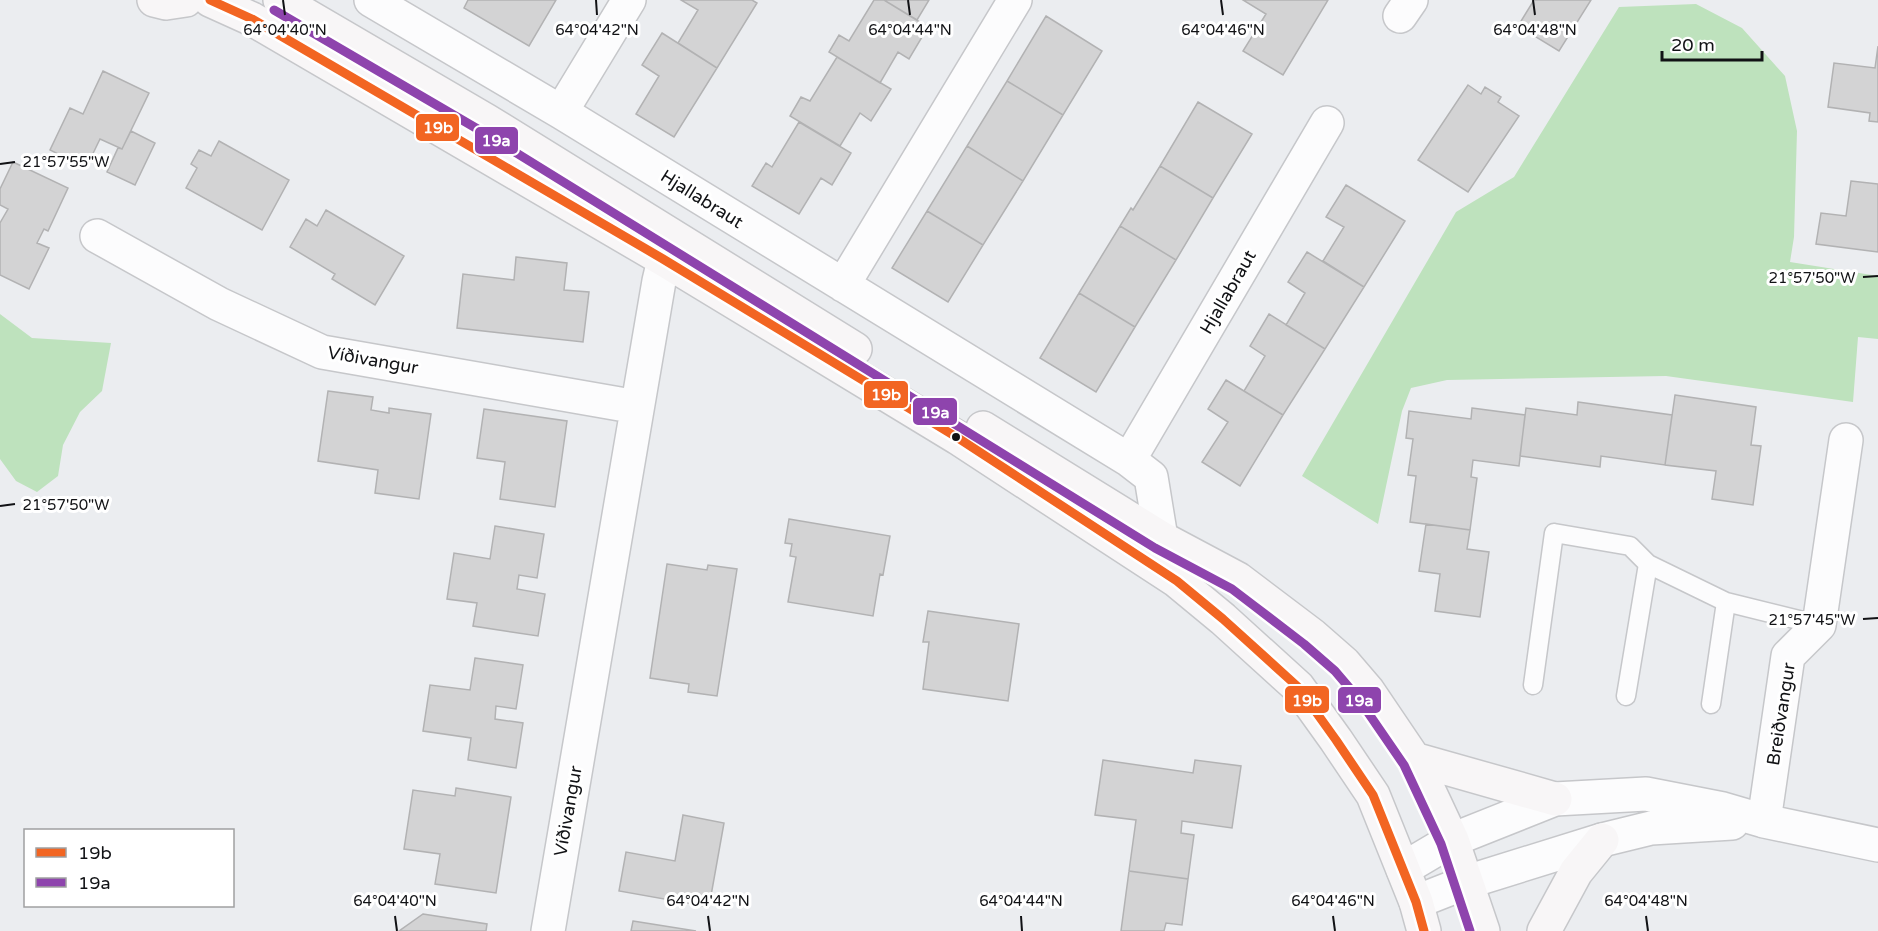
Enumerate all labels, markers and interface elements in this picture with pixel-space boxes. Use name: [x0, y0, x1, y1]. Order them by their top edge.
text: 64°04'40"N: [243, 21, 327, 39]
text: 64°04'42"N: [555, 21, 639, 39]
text: 64°04'44"N: [868, 21, 952, 39]
text: 64°04'46"N: [1181, 21, 1265, 39]
text: 64°04'48"N: [1493, 21, 1577, 39]
scale bar: [1662, 24, 1762, 62]
text: 20 m: [1671, 34, 1715, 56]
line badge: 19b: [415, 113, 460, 142]
text: 19b: [423, 118, 453, 138]
line badge: 19a: [474, 126, 519, 155]
text: 19a: [481, 131, 511, 151]
text: 21°57'55"W: [23, 153, 109, 171]
street label: Hjallabraut: [657, 165, 748, 233]
street label: Hjallabraut: [1195, 246, 1261, 338]
text: 21°57'50"W: [1769, 269, 1855, 287]
street label: Víðivangur: [326, 341, 420, 379]
line badge: 19b: [863, 380, 909, 409]
text: 19b: [871, 385, 901, 405]
line badge: 19a: [912, 397, 958, 426]
text: 19a: [920, 403, 950, 423]
unlabelled marker: [950, 431, 962, 443]
text: 21°57'50"W: [23, 496, 109, 514]
text: 21°57'45"W: [1769, 611, 1855, 629]
street label: Breiðvangur: [1762, 661, 1800, 767]
line badge: 19b: [1284, 685, 1330, 714]
line badge: 19a: [1337, 686, 1382, 714]
text: 19b: [1292, 691, 1322, 711]
text: 19a: [1344, 691, 1374, 711]
street label: Víðivangur: [549, 764, 587, 858]
legend: [24, 829, 234, 907]
text: 19b: [78, 842, 112, 864]
text: 19a: [78, 872, 111, 894]
text: 64°04'40"N: [353, 892, 437, 910]
text: 64°04'42"N: [666, 892, 750, 910]
text: 64°04'44"N: [979, 892, 1063, 910]
text: 64°04'46"N: [1291, 892, 1375, 910]
text: 64°04'48"N: [1604, 892, 1688, 910]

